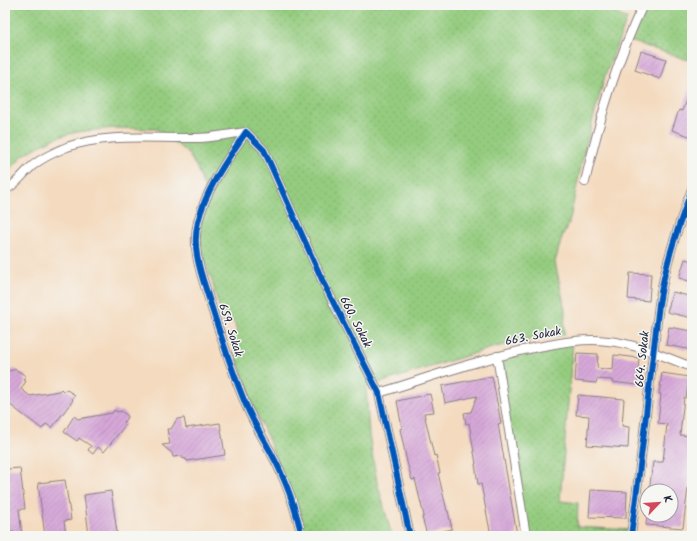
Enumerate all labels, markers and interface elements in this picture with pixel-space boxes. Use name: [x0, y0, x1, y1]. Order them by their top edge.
street label: 660. Sokak: [334, 293, 377, 352]
street label: 659. Sokak: [213, 301, 248, 360]
street label: 663. Sokak: [504, 322, 563, 351]
street label: 664. Sokak: [630, 330, 655, 388]
north arrow: [639, 483, 679, 523]
text: K: [658, 492, 677, 506]

